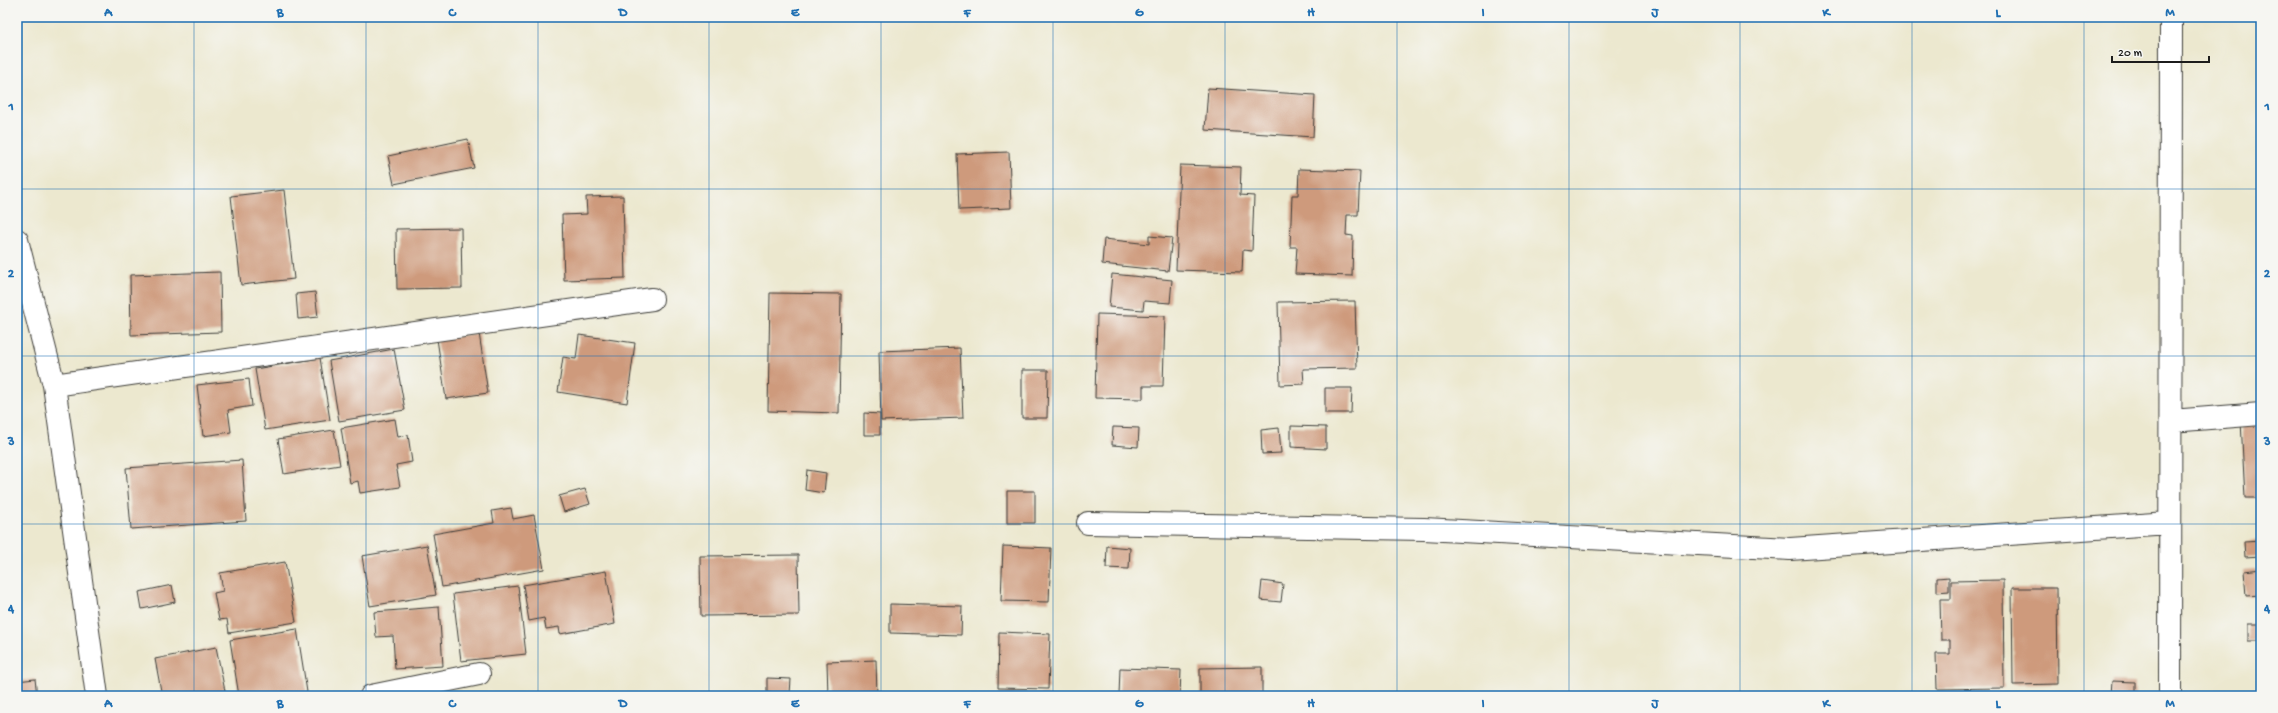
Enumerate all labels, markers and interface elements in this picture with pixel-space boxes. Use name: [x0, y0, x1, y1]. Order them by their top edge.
text: A: [103, 6, 113, 21]
text: B: [276, 6, 285, 21]
text: C: [447, 6, 457, 21]
text: D: [618, 6, 628, 21]
text: E: [791, 6, 800, 21]
text: F: [963, 6, 972, 21]
text: G: [1135, 6, 1144, 21]
text: H: [1307, 6, 1315, 21]
text: I: [1481, 6, 1485, 21]
text: J: [1651, 6, 1660, 21]
text: K: [1821, 6, 1831, 21]
text: L: [1996, 6, 2002, 21]
text: M: [2165, 6, 2175, 21]
scale bar: [2112, 38, 2209, 64]
text: 20 m: [2118, 47, 2143, 61]
text: 1: [7, 100, 14, 115]
text: 1: [2263, 100, 2270, 115]
text: 2: [8, 267, 15, 282]
text: 2: [2264, 267, 2271, 282]
text: 3: [7, 435, 15, 450]
text: 3: [2263, 435, 2271, 450]
text: 4: [7, 602, 15, 617]
text: 4: [2263, 602, 2271, 617]
text: A: [103, 697, 113, 712]
text: B: [276, 697, 285, 712]
text: C: [447, 697, 457, 712]
text: D: [618, 697, 628, 712]
text: E: [791, 697, 800, 712]
text: F: [963, 697, 972, 712]
text: G: [1135, 697, 1144, 712]
text: H: [1307, 697, 1315, 712]
text: I: [1481, 697, 1485, 712]
text: J: [1651, 697, 1660, 712]
text: K: [1821, 697, 1831, 712]
text: L: [1996, 697, 2002, 712]
text: M: [2165, 697, 2175, 712]

